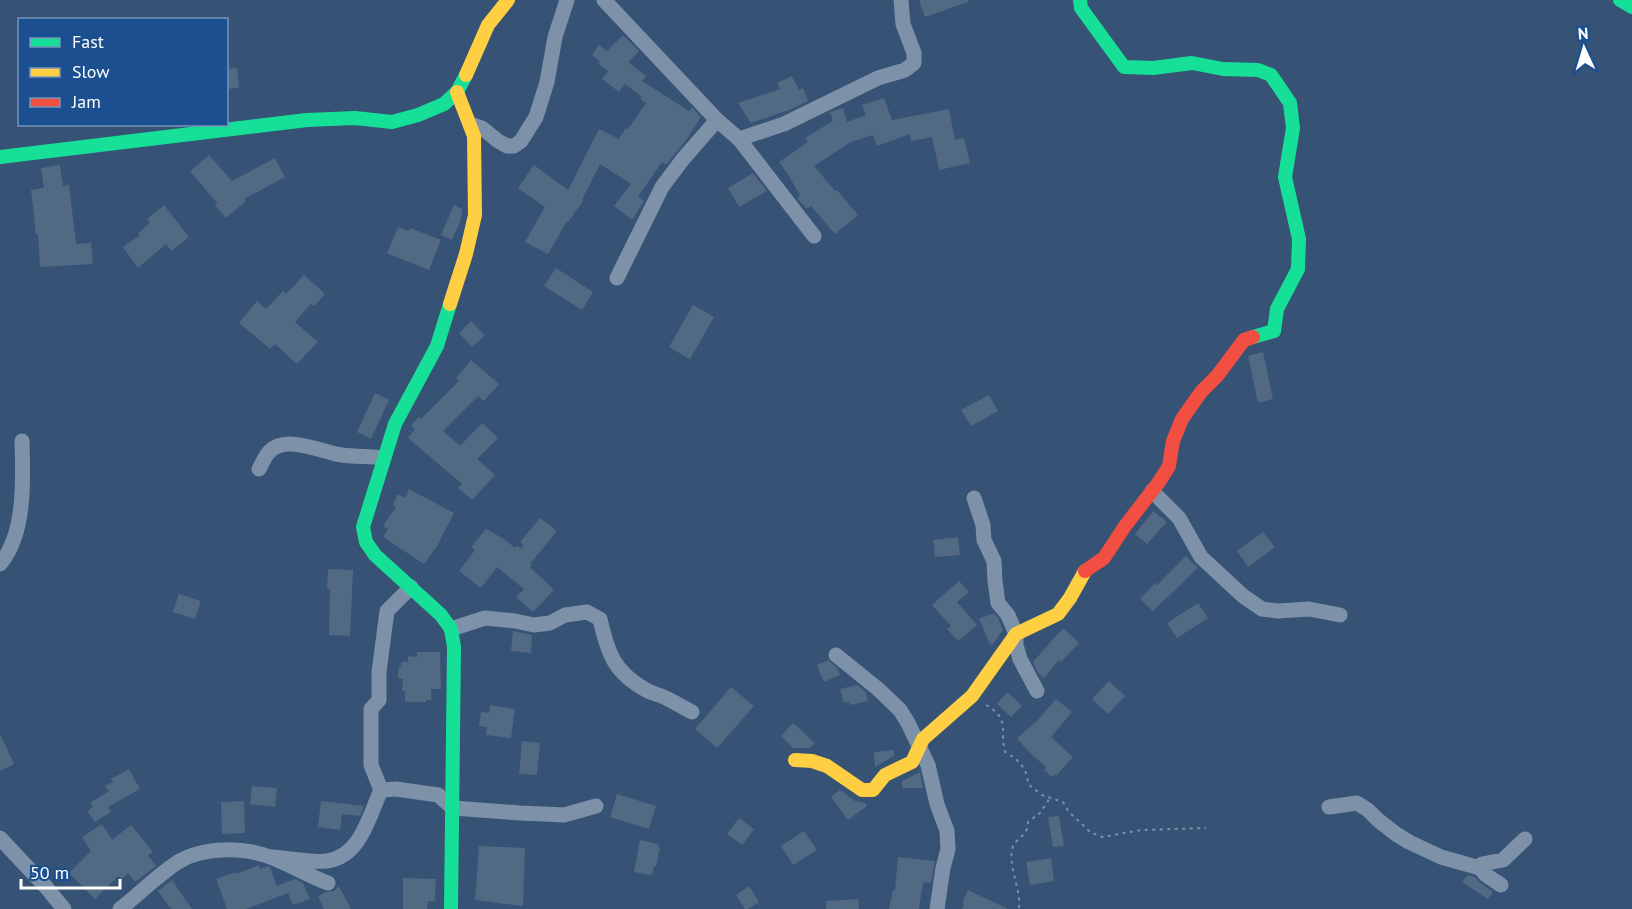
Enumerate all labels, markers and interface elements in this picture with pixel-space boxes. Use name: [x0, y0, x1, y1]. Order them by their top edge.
legend: [18, 18, 228, 126]
north arrow: [1554, 18, 1614, 78]
text: N: [1577, 23, 1589, 43]
text: Fast: [72, 30, 104, 53]
text: Slow: [72, 60, 110, 83]
text: Jam: [71, 90, 101, 113]
scale bar: [21, 852, 120, 890]
text: 50 m: [30, 861, 69, 884]

